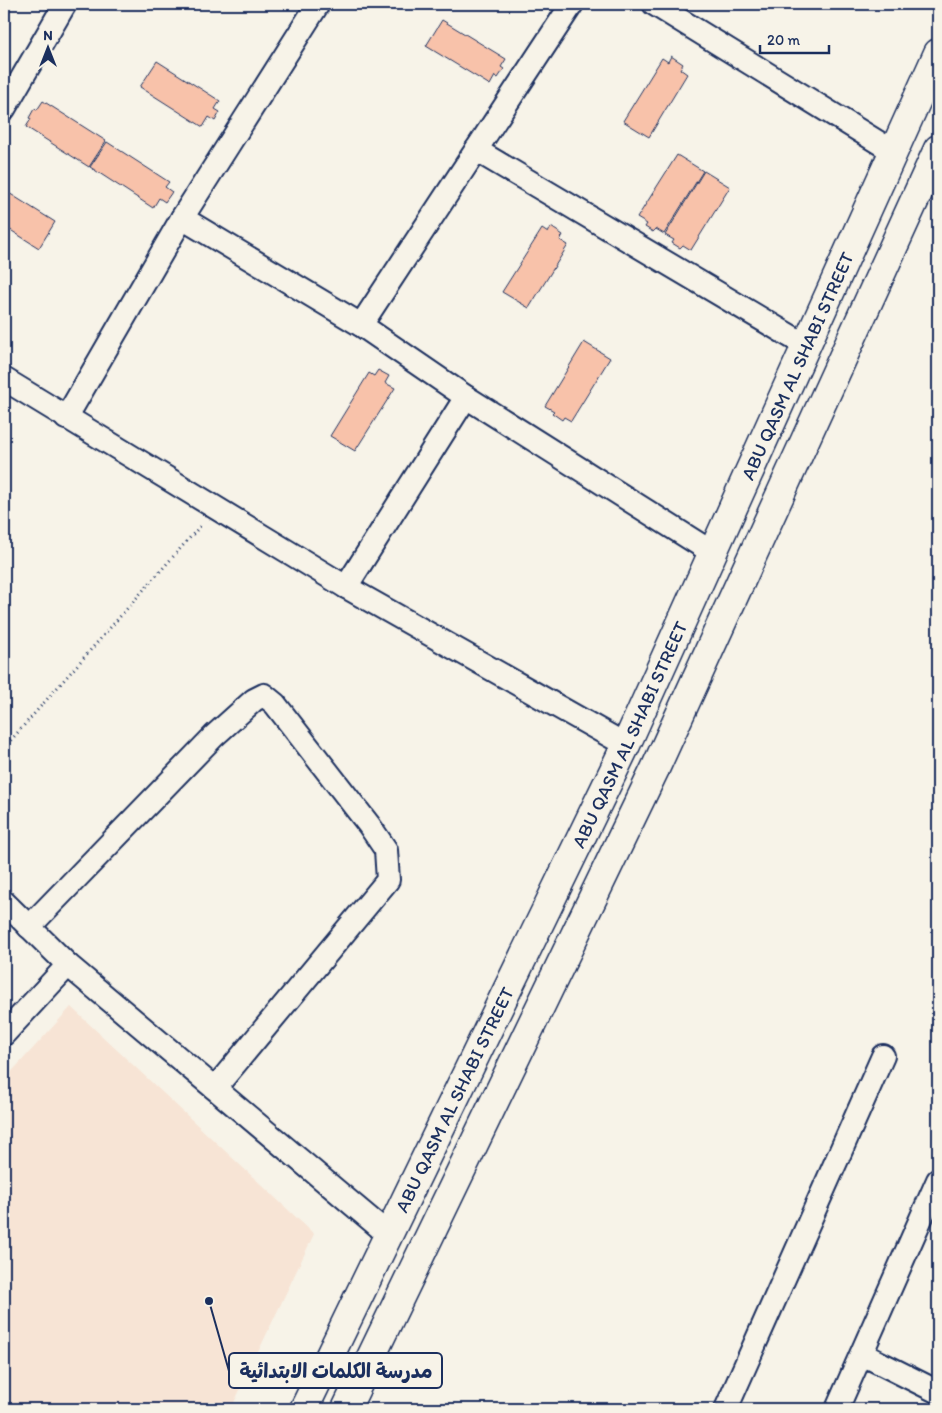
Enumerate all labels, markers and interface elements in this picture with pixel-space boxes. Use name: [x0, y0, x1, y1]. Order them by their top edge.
north arrow: [22, 22, 72, 72]
scale bar: [760, 22, 828, 54]
text: N: [43, 27, 53, 44]
text: 20 m: [767, 31, 801, 49]
street label: ABU QASM AL SHABI STREET: [736, 248, 859, 484]
street label: ABU QASM AL SHABI STREET: [567, 617, 692, 852]
street label: ABU QASM AL SHABI STREET: [390, 983, 519, 1216]
callout: مدرسة الكلمات الابتدائية: [229, 1353, 442, 1388]
text: مدرسة الكلمات الابتدائية: [239, 1359, 433, 1384]

